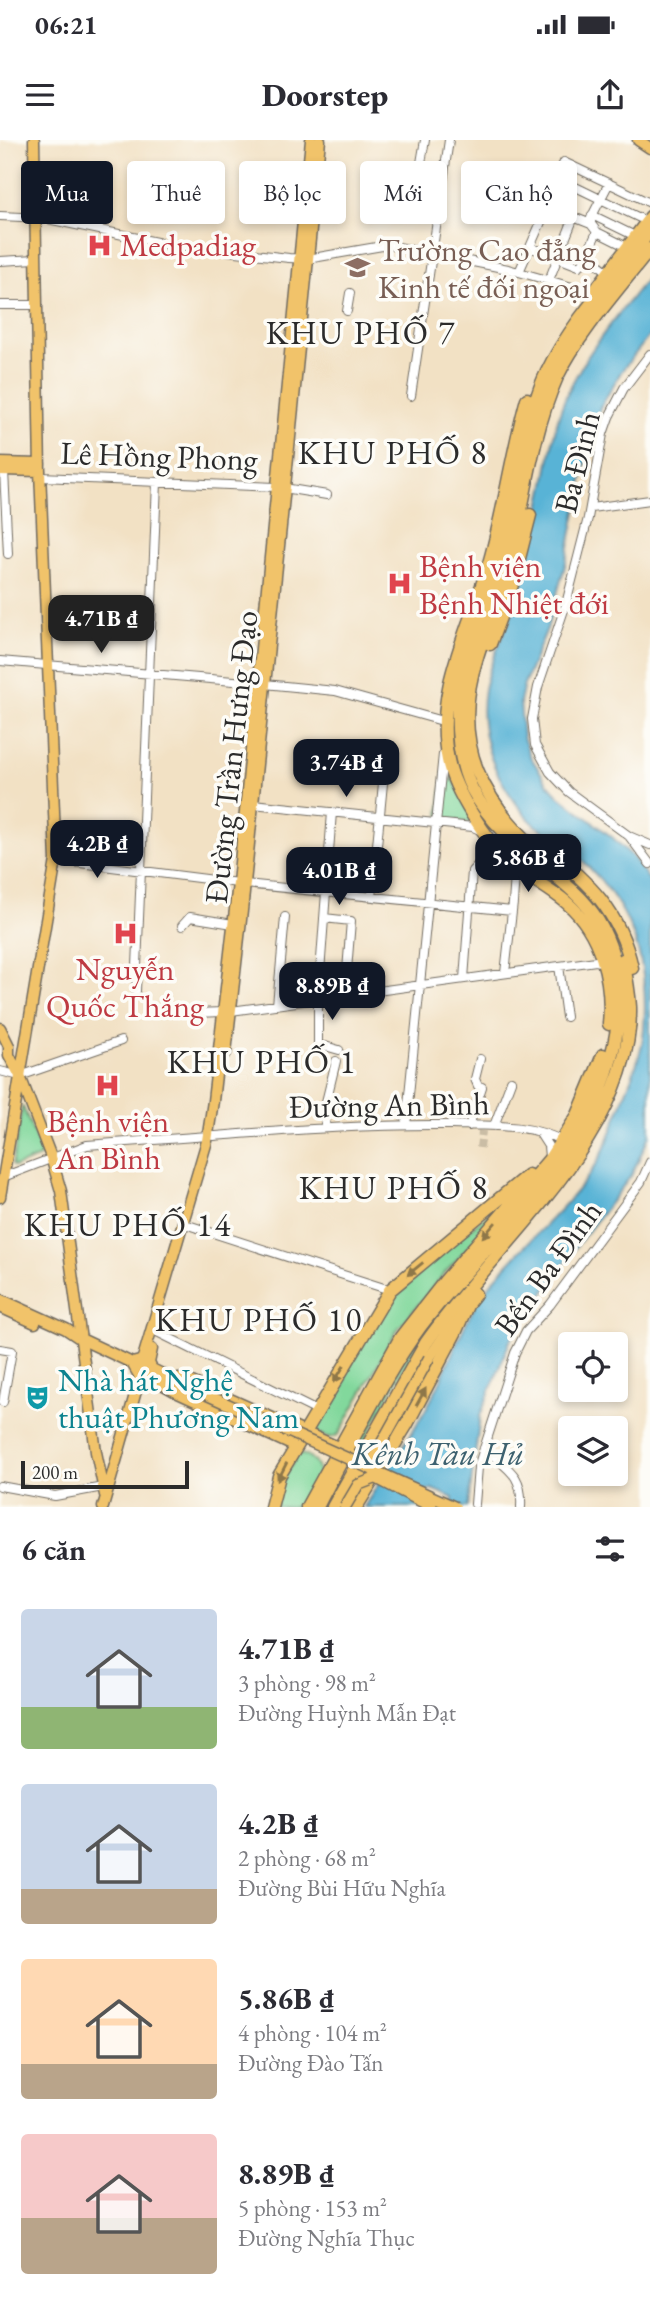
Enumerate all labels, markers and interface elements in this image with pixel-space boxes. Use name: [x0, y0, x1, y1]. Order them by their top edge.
text: 06:21: [35, 8, 97, 42]
text: Doorstep: [262, 74, 388, 116]
icon: menu: [21, 76, 59, 114]
icon: share: [591, 76, 629, 114]
chip: Mua: [21, 161, 113, 224]
chip: Thuê: [127, 161, 225, 224]
chip: Bộ lọc: [239, 161, 346, 224]
chip: Mới: [360, 161, 447, 224]
chip: Căn hộ: [461, 161, 577, 224]
place label: Medpadiag: [120, 224, 257, 266]
place label: Trường Cao đẳng Kinh tế đối ngoại: [378, 229, 597, 308]
hospital icon: Medpadiag: [86, 231, 114, 259]
school or university icon: Trường Cao đẳng Kinh tế đối ngoại: [344, 254, 372, 282]
district label: KHU PHỐ 7: [266, 311, 456, 354]
street label: Ba Đình: [544, 407, 610, 517]
district label: KHU PHỐ 8: [298, 431, 488, 474]
street label: Lê Hồng Phong: [60, 432, 259, 480]
place label: Bệnh viện Bệnh Nhiệt đới: [419, 545, 609, 624]
hospital icon: Bệnh viện Bệnh Nhiệt đới: [385, 570, 413, 598]
pin: 4.71B ₫: [36, 596, 166, 655]
text: 4.71B ₫: [64, 603, 138, 633]
street label: Đường Trần Hưng Đạo: [195, 608, 267, 906]
pin: 3.74B ₫: [281, 740, 411, 799]
text: 3.74B ₫: [309, 747, 383, 777]
pin: 4.2B ₫: [40, 820, 154, 880]
text: 4.2B ₫: [66, 828, 128, 858]
pin: 5.86B ₫: [463, 834, 593, 894]
text: 5.86B ₫: [491, 842, 565, 872]
pin: 4.01B ₫: [274, 848, 404, 907]
text: 4.01B ₫: [302, 855, 376, 885]
hospital icon: Nguyễn Quốc Thắng: [111, 919, 139, 947]
place label: Nguyễn Quốc Thắng: [46, 948, 205, 1027]
pin: 8.89B ₫: [267, 962, 397, 1022]
text: 8.89B ₫: [295, 970, 369, 1000]
district label: KHU PHỐ 1: [167, 1040, 357, 1083]
hospital icon: Bệnh viện An Bình: [94, 1071, 122, 1099]
street label: Đường An Bình: [288, 1082, 490, 1128]
place label: Bệnh viện An Bình: [47, 1100, 169, 1179]
district label: KHU PHỐ 8: [299, 1166, 489, 1209]
street label: Bến Ba Đình: [485, 1192, 611, 1344]
district label: KHU PHỐ 14: [24, 1203, 232, 1246]
one-way arrow: [482, 1222, 497, 1239]
one-way arrow: [406, 1261, 423, 1276]
district label: KHU PHỐ 10: [155, 1298, 363, 1341]
map controls: [558, 1332, 628, 1486]
button: locate: [558, 1332, 628, 1402]
place label: Nhà hát Nghệ thuật Phương Nam: [58, 1359, 299, 1438]
one-way arrow: [332, 1365, 345, 1384]
theatre icon: Nhà hát Nghệ thuật Phương Nam: [24, 1384, 52, 1412]
one-way arrow: [415, 1386, 427, 1406]
button: layers: [558, 1416, 628, 1486]
water label: Kênh Tàu Hủ: [351, 1432, 524, 1475]
scale bar: [21, 1458, 189, 1490]
text: 200 m: [32, 1460, 78, 1485]
one-way arrow: [276, 1463, 288, 1483]
text: 6 căn: [21, 1530, 86, 1569]
icon: filters: [591, 1530, 629, 1568]
text: 4.71B ₫: [238, 1629, 334, 1668]
icon: home: [77, 1637, 161, 1721]
text: 3 phòng · 98 m²: [238, 1668, 376, 1698]
text: Đường Huỳnh Mẫn Đạt: [238, 1698, 456, 1728]
text: 4.2B ₫: [238, 1804, 318, 1843]
icon: home: [77, 1812, 161, 1896]
text: 2 phòng · 68 m²: [238, 1843, 376, 1873]
text: Đường Bùi Hữu Nghĩa: [238, 1873, 446, 1903]
text: 5.86B ₫: [238, 1979, 334, 2018]
icon: home: [77, 1987, 161, 2071]
text: 4 phòng · 104 m²: [238, 2018, 387, 2048]
text: Đường Đào Tấn: [238, 2048, 383, 2078]
text: 8.89B ₫: [238, 2154, 334, 2193]
icon: home: [77, 2162, 161, 2246]
text: 5 phòng · 153 m²: [238, 2193, 387, 2223]
text: Đường Nghĩa Thục: [238, 2223, 415, 2253]

